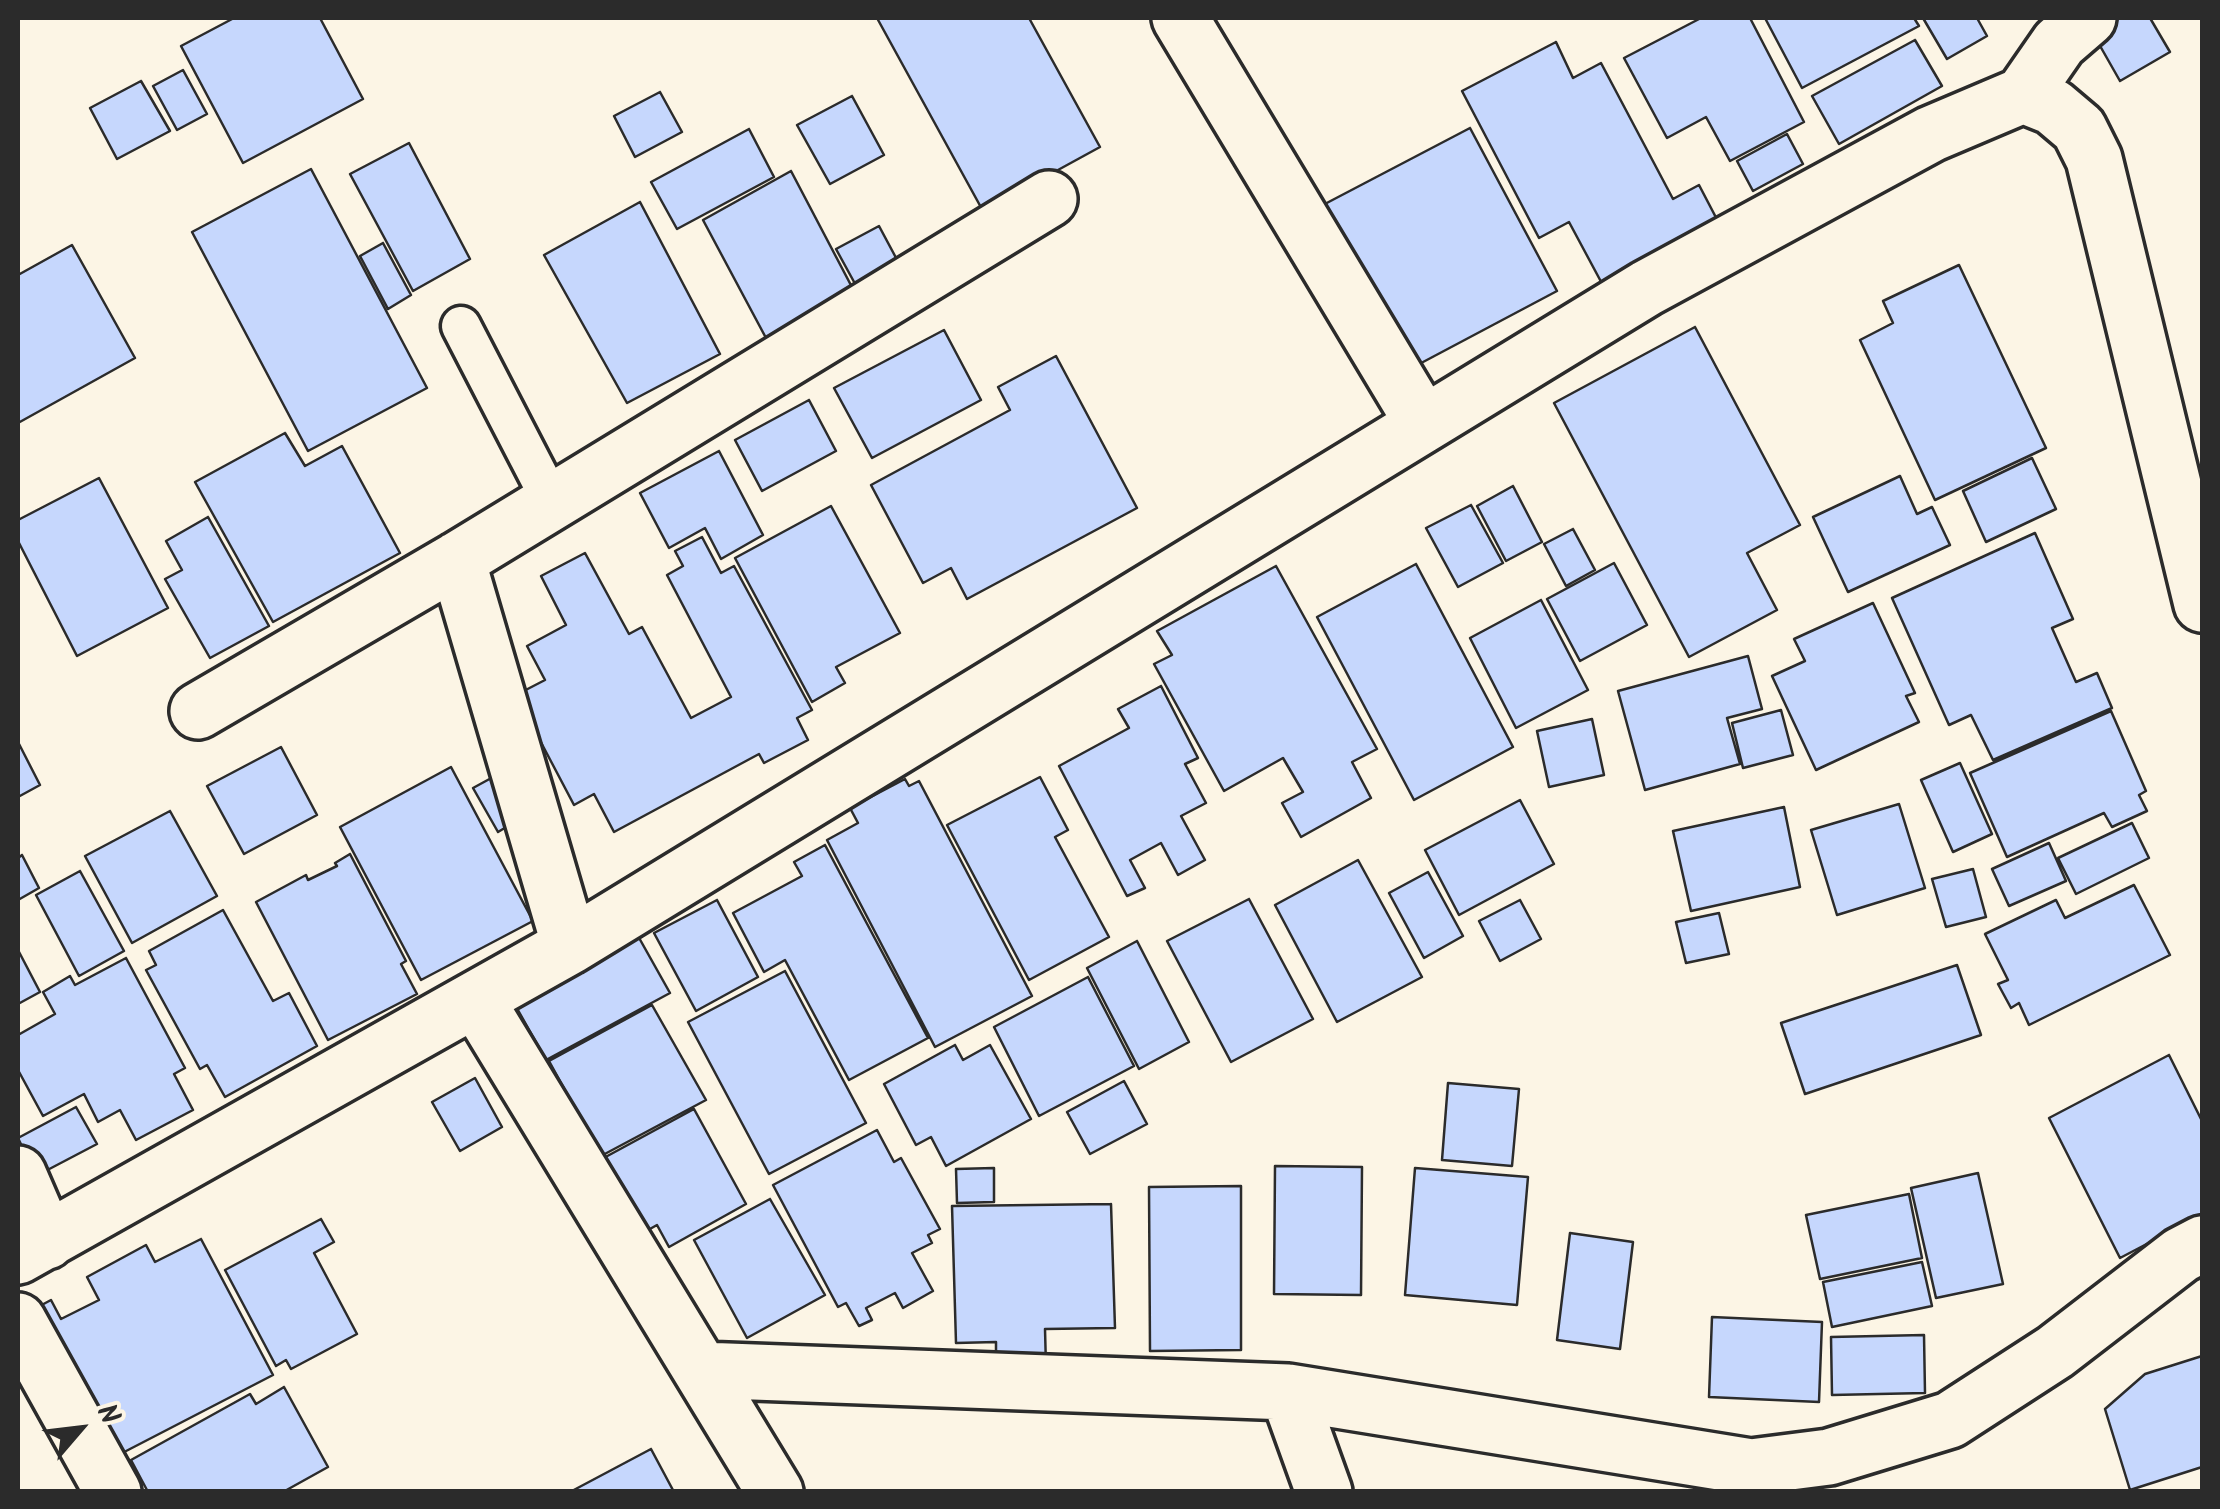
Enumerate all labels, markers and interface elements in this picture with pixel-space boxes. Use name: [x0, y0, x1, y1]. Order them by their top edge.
north arrow: [30, 1379, 130, 1479]
text: N: [83, 1396, 131, 1433]

